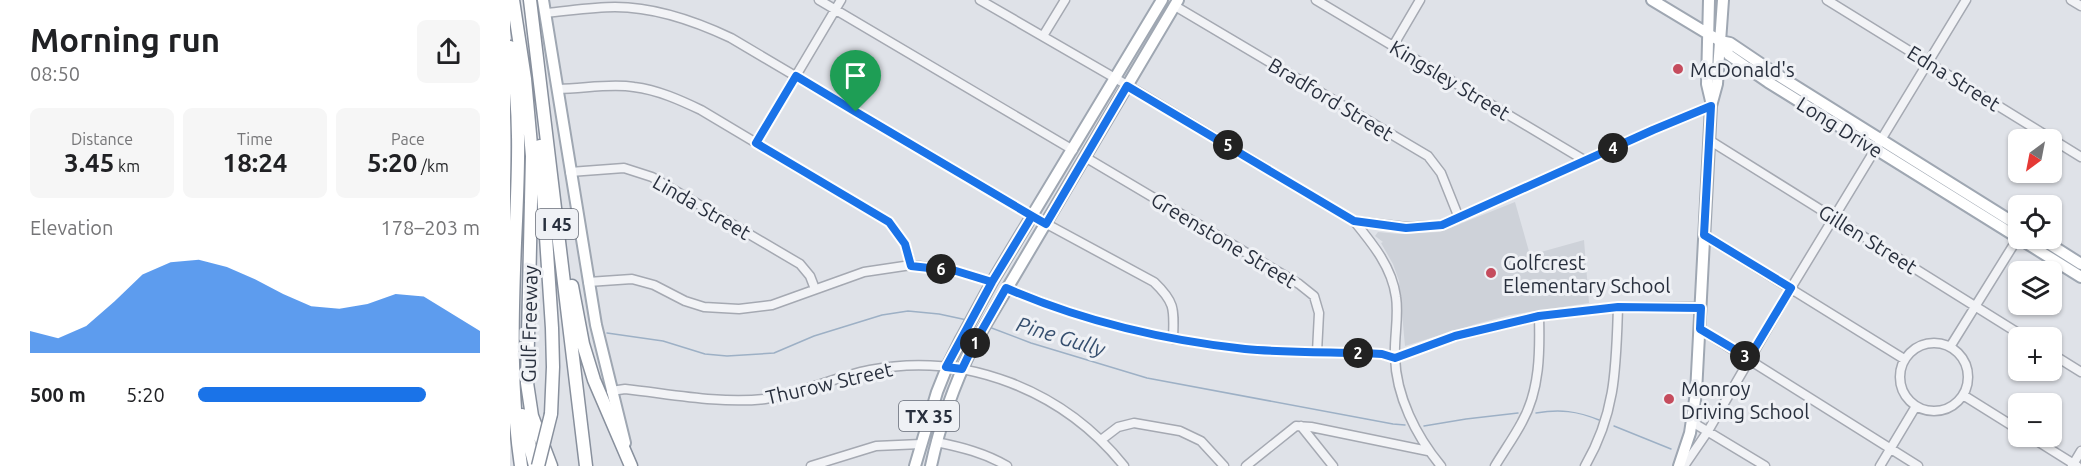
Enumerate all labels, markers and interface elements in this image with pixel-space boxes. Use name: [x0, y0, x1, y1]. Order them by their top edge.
button: share: [417, 20, 480, 83]
text: Morning run: [30, 21, 220, 58]
street label: Kingsley Street: [1386, 35, 1514, 125]
street label: Edna Street: [1903, 40, 2005, 116]
pin: [830, 50, 881, 112]
street label: Bradford Street: [1265, 53, 1398, 145]
place label: McDonald's: [1690, 58, 1795, 81]
icon: arrive: [839, 59, 872, 92]
text: 08:50: [30, 62, 80, 85]
marker: McDonald's: [1671, 62, 1685, 76]
street label: Long Drive: [1793, 92, 1887, 162]
north arrow: [2008, 129, 2062, 183]
map controls: [2008, 129, 2062, 447]
text: Distance: [71, 130, 133, 148]
text: Time: [237, 130, 273, 148]
text: Pace: [391, 130, 425, 148]
pin: 5: [1213, 130, 1243, 160]
pin: 4: [1598, 133, 1628, 163]
text: 5: [1223, 136, 1233, 154]
text: 4: [1608, 139, 1618, 157]
text: 3.45: [64, 148, 114, 177]
text: 18:24: [222, 148, 288, 177]
text: 5:20: [367, 148, 417, 177]
text: km: [114, 157, 140, 175]
text: /km: [417, 157, 449, 175]
street label: Linda Street: [649, 170, 755, 244]
street label: Greenstone Street: [1147, 188, 1301, 293]
button: locate: [2008, 195, 2062, 249]
street label: Gillen Street: [1815, 200, 1921, 278]
road number: I 45: [536, 209, 578, 239]
text: Elevation: [30, 216, 113, 239]
text: 178–203 m: [381, 216, 480, 239]
place label: Golfcrest Elementary School: [1503, 251, 1670, 297]
pin: 6: [926, 254, 956, 284]
text: 6: [936, 260, 946, 278]
button: layers: [2008, 261, 2062, 315]
street label: Gulf Freeway: [516, 265, 542, 383]
marker: Golfcrest Elementary School: [1484, 266, 1498, 280]
water label: Pine Gully: [1014, 311, 1109, 361]
button: +: [2008, 327, 2062, 381]
pin: 1: [960, 328, 990, 358]
text: 1: [970, 334, 980, 352]
pin: 2: [1343, 338, 1373, 368]
pin: 3: [1730, 341, 1760, 371]
text: 2: [1353, 344, 1363, 362]
text: 3: [1740, 347, 1750, 365]
street label: Thurow Street: [763, 357, 895, 409]
place label: Monroy Driving School: [1681, 377, 1809, 423]
text: 500 m: [30, 383, 86, 406]
text: 5:20: [126, 383, 165, 406]
marker: Monroy Driving School: [1662, 392, 1676, 406]
button: −: [2008, 393, 2062, 447]
road number: TX 35: [899, 401, 959, 431]

